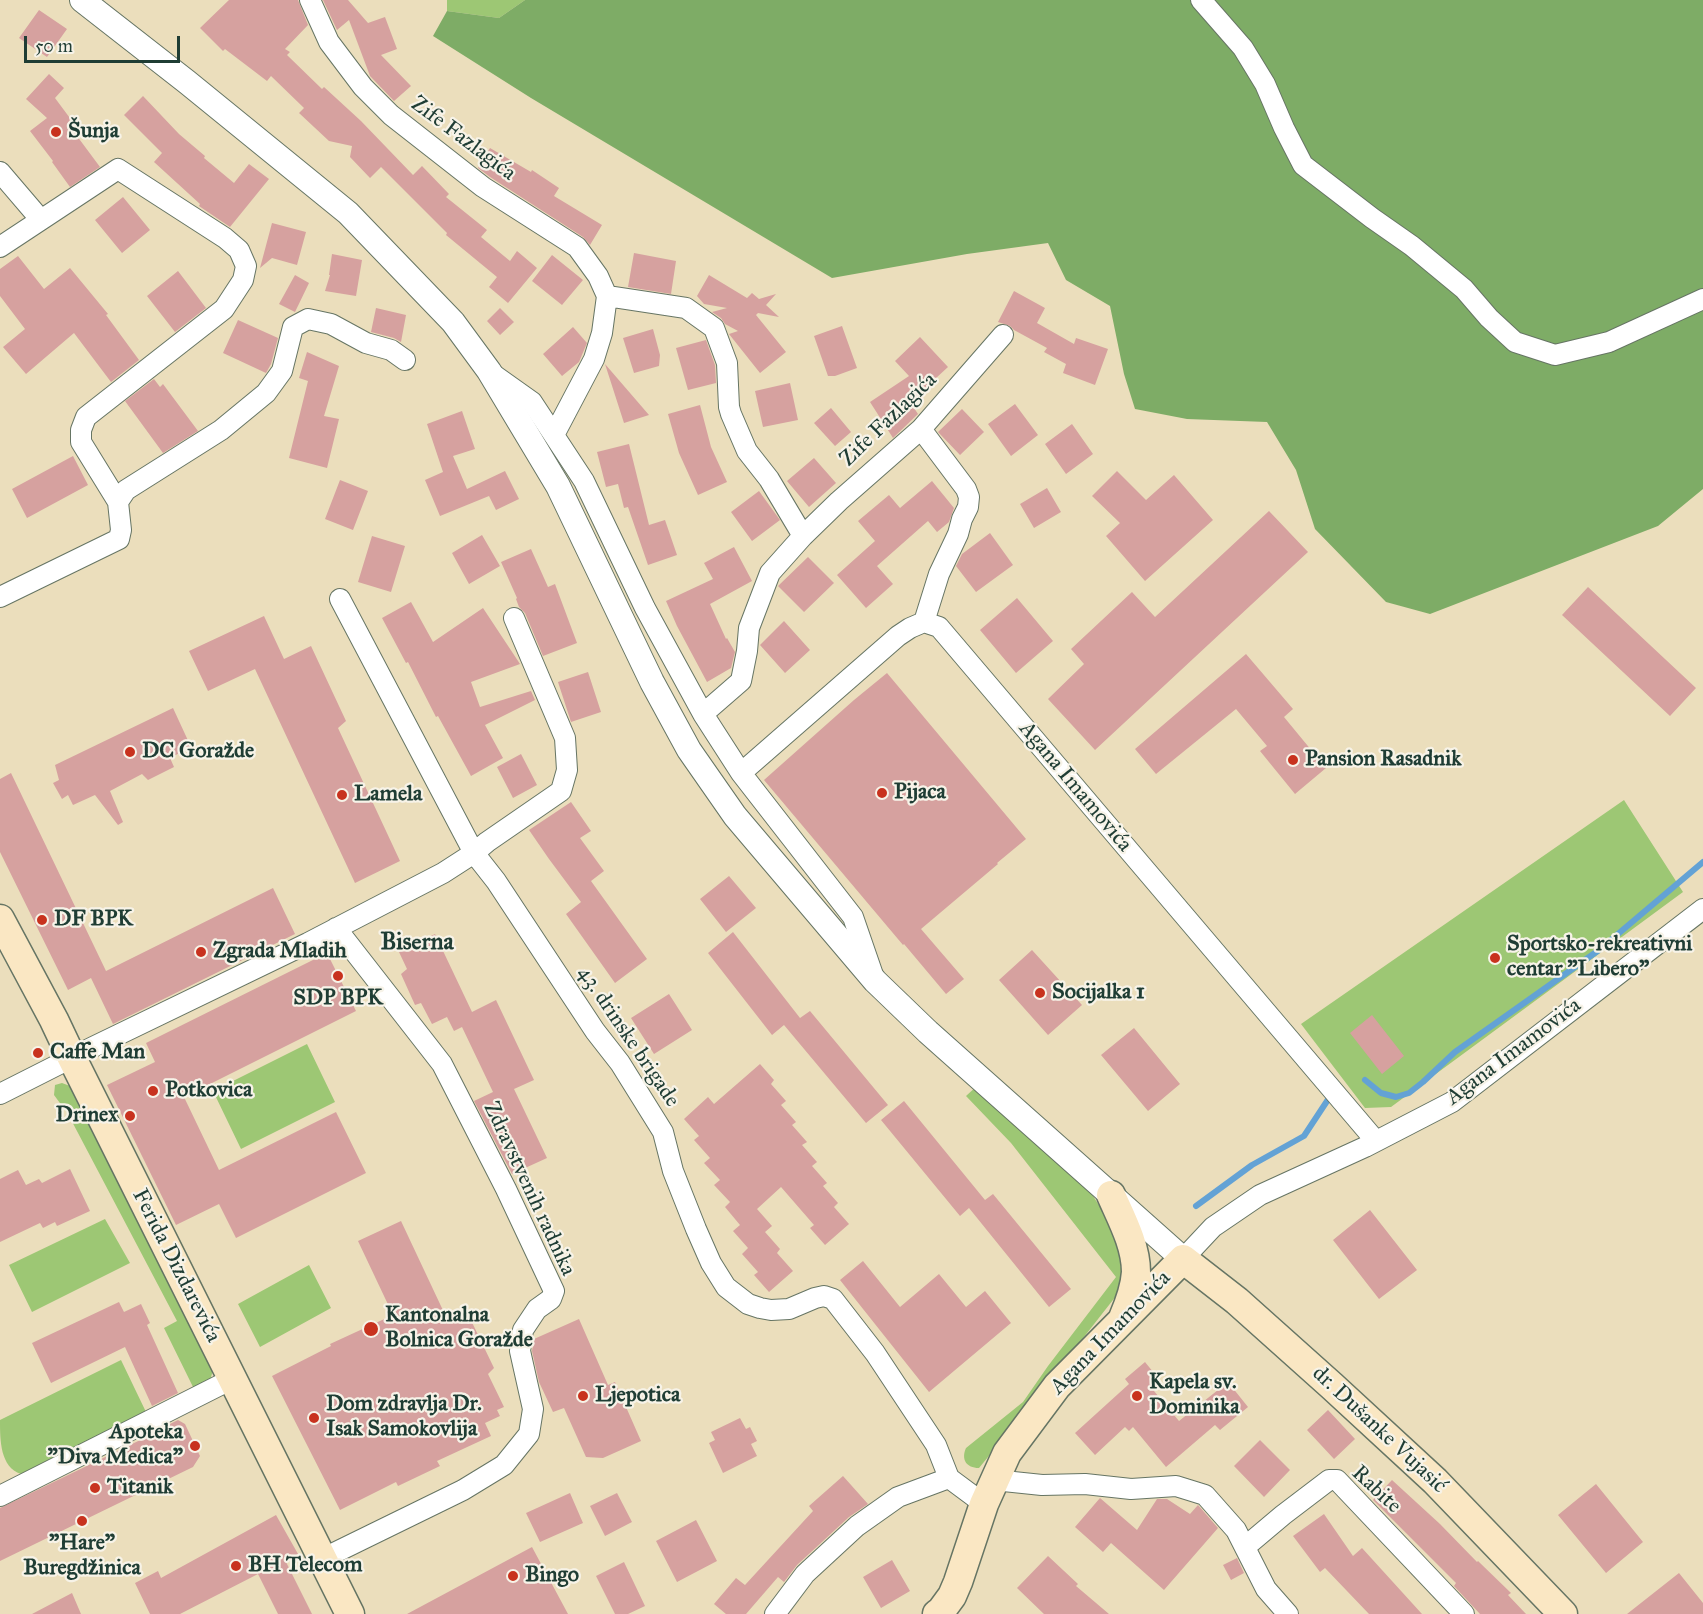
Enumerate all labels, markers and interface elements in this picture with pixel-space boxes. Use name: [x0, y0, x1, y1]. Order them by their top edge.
scale bar: [27, 24, 183, 62]
text: 50 m: [35, 35, 73, 57]
street label: Zife Fazlagića: [405, 91, 521, 187]
place label: Šunja: [68, 119, 119, 145]
marker: Šunja: [49, 125, 63, 139]
street label: Zife Fazlagića: [835, 367, 943, 473]
street label: Agana Imamovića: [1013, 716, 1137, 858]
place label: DC Goražde: [142, 739, 254, 765]
marker: DC Goražde: [123, 745, 137, 759]
place label: Pansion Rasadnik: [1305, 747, 1462, 773]
marker: Pansion Rasadnik: [1286, 753, 1300, 767]
place label: Pijaca: [894, 780, 946, 806]
place label: Lamela: [354, 782, 422, 808]
marker: Pijaca: [875, 786, 889, 800]
marker: Lamela: [335, 788, 349, 802]
place label: DF BPK: [54, 907, 133, 933]
marker: DF BPK: [35, 913, 49, 927]
district label: Biserna: [380, 929, 454, 957]
place label: Sportsko-rekreativni centar "Libero": [1507, 932, 1692, 984]
place label: Zgrada Mladih: [213, 939, 347, 965]
marker: Zgrada Mladih: [194, 945, 208, 959]
marker: Sportsko-rekreativni centar "Libero": [1488, 951, 1502, 965]
street label: 43. drinske brigade: [571, 962, 685, 1112]
marker: SDP BPK: [331, 969, 345, 983]
place label: Socijalka 1: [1052, 980, 1145, 1006]
place label: SDP BPK: [293, 986, 383, 1012]
marker: Socijalka 1: [1033, 986, 1047, 1000]
street label: Agana Imamovića: [1441, 993, 1587, 1111]
place label: Caffe Man: [50, 1040, 145, 1066]
marker: Caffe Man: [31, 1046, 45, 1060]
place label: Potkovica: [165, 1078, 252, 1104]
marker: Potkovica: [146, 1084, 160, 1098]
street label: Zdravstvenih radnika: [477, 1098, 581, 1280]
place label: Drinex: [56, 1103, 118, 1129]
marker: Drinex: [123, 1109, 137, 1123]
street label: Ferida Dizdarevića: [126, 1185, 226, 1347]
street label: Agana Imamovića: [1045, 1266, 1177, 1400]
place label: Kantonalna Bolnica Goražde: [385, 1303, 533, 1354]
marker: Kantonalna Bolnica Goražde: [362, 1320, 380, 1338]
street label: dr. Dušanke Vujasić: [1306, 1361, 1452, 1499]
place label: Kapela sv. Dominika: [1149, 1370, 1240, 1422]
place label: Ljepotica: [595, 1383, 680, 1409]
marker: Ljepotica: [576, 1389, 590, 1403]
marker: Kapela sv. Dominika: [1130, 1389, 1144, 1403]
place label: Dom zdravlja Dr. Isak Samokovlija: [326, 1392, 482, 1444]
marker: Dom zdravlja Dr. Isak Samokovlija: [307, 1411, 321, 1425]
place label: Apoteka "Diva Medica": [48, 1420, 183, 1472]
marker: Apoteka "Diva Medica": [188, 1439, 202, 1453]
street label: Rabite: [1346, 1460, 1406, 1520]
place label: Titanik: [107, 1475, 173, 1501]
marker: Titanik: [88, 1481, 102, 1495]
marker: "Hare" Buregdžinica: [75, 1514, 89, 1528]
place label: "Hare" Buregdžinica: [23, 1531, 141, 1582]
place label: BH Telecom: [248, 1553, 363, 1579]
marker: BH Telecom: [229, 1559, 243, 1573]
place label: Bingo: [525, 1563, 579, 1589]
marker: Bingo: [506, 1569, 520, 1583]

